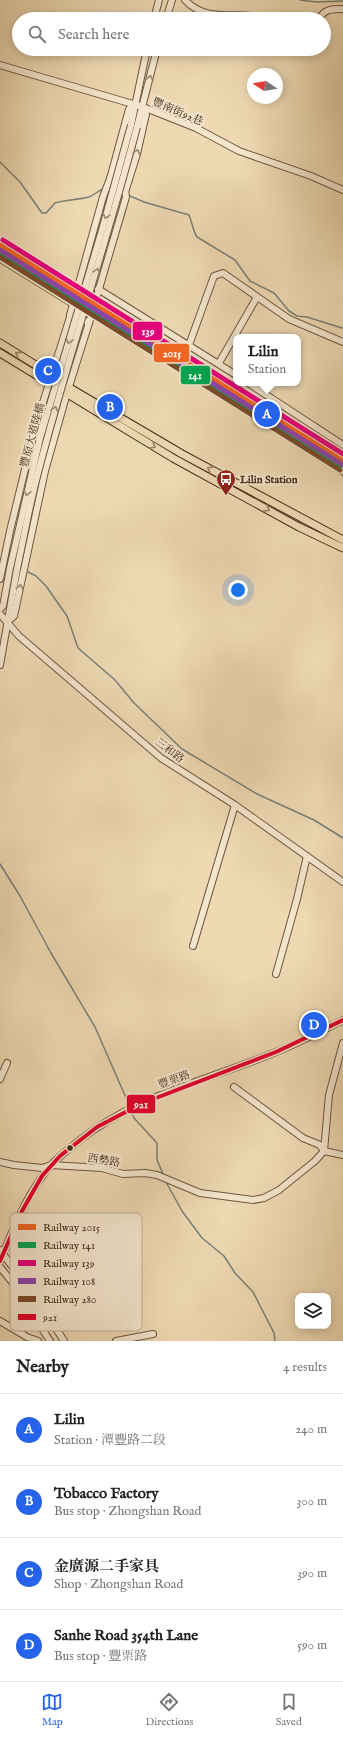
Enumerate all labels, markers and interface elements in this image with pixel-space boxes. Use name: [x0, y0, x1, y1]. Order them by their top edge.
search box: [12, 12, 331, 56]
icon: search: [26, 23, 48, 45]
text: Search here: [58, 25, 129, 44]
north arrow: [247, 68, 283, 104]
one-way arrow: [145, 75, 153, 81]
street label: 豐南街92巷: [150, 95, 205, 129]
one-way arrow: [132, 149, 141, 156]
one-way arrow: [102, 213, 111, 220]
one-way arrow: [92, 268, 101, 275]
line badge: 139: [132, 321, 163, 341]
text: 139: [141, 325, 155, 339]
popup: [233, 334, 301, 386]
one-way arrow: [65, 337, 74, 344]
text: Lilin: [248, 342, 279, 361]
line badge: 2015: [153, 343, 190, 363]
text: 2015: [163, 347, 181, 361]
one-way arrow: [15, 351, 22, 358]
pin: C: [35, 356, 61, 386]
text: Station: [248, 361, 286, 378]
line badge: 141: [180, 365, 211, 385]
text: 141: [188, 369, 202, 383]
pin: B: [97, 392, 123, 422]
pin: A: [254, 399, 280, 429]
street label: 豐原大道陸橋: [18, 402, 48, 469]
one-way arrow: [51, 406, 59, 412]
one-way arrow: [149, 441, 156, 449]
one-way arrow: [207, 466, 214, 473]
bus stop icon: Lilin Station: [215, 468, 237, 496]
place label: Lilin Station: [239, 473, 298, 487]
one-way arrow: [23, 490, 32, 497]
one-way arrow: [263, 505, 270, 512]
your location: [228, 580, 248, 600]
one-way arrow: [15, 583, 23, 590]
street label: 三和路: [152, 735, 187, 766]
pin: D: [301, 1010, 327, 1040]
street label: 豐栗路: [156, 1068, 192, 1092]
line badge: 921: [126, 1094, 156, 1114]
text: 921: [133, 1098, 148, 1112]
unlabelled marker: [65, 1143, 75, 1153]
street label: 西勢路: [86, 1151, 121, 1170]
legend: [10, 1213, 142, 1331]
text: Railway 2015: [43, 1221, 100, 1235]
text: Railway 141: [43, 1239, 95, 1253]
text: Railway 139: [43, 1257, 95, 1271]
text: Railway 108: [43, 1275, 95, 1289]
text: Railway 280: [43, 1293, 96, 1307]
map controls: [295, 1293, 331, 1329]
button: layers: [295, 1293, 331, 1329]
text: 921: [42, 1311, 57, 1325]
text: Nearby: [16, 1357, 69, 1378]
text: 4 results: [283, 1359, 327, 1376]
text: Lilin: [54, 1410, 85, 1429]
text: A: [25, 1421, 33, 1438]
text: 240 m: [295, 1421, 327, 1438]
text: Station · 潭豐路二段: [54, 1432, 166, 1449]
text: Tobacco Factory: [54, 1484, 159, 1503]
text: B: [25, 1493, 33, 1510]
text: 300 m: [296, 1493, 327, 1510]
text: Bus stop · Zhongshan Road: [54, 1503, 202, 1520]
text: 金廣源二手家具: [54, 1557, 159, 1576]
text: C: [24, 1565, 34, 1582]
text: 390 m: [297, 1565, 327, 1582]
text: Shop · Zhongshan Road: [54, 1576, 183, 1593]
text: Sanhe Road 354th Lane: [54, 1626, 198, 1645]
text: D: [24, 1637, 34, 1654]
text: 590 m: [297, 1637, 327, 1654]
text: Bus stop · 豐栗路: [54, 1648, 147, 1665]
tab: Map: [41, 1691, 63, 1729]
tab: Directions: [146, 1691, 193, 1729]
tab: Saved: [276, 1691, 302, 1729]

